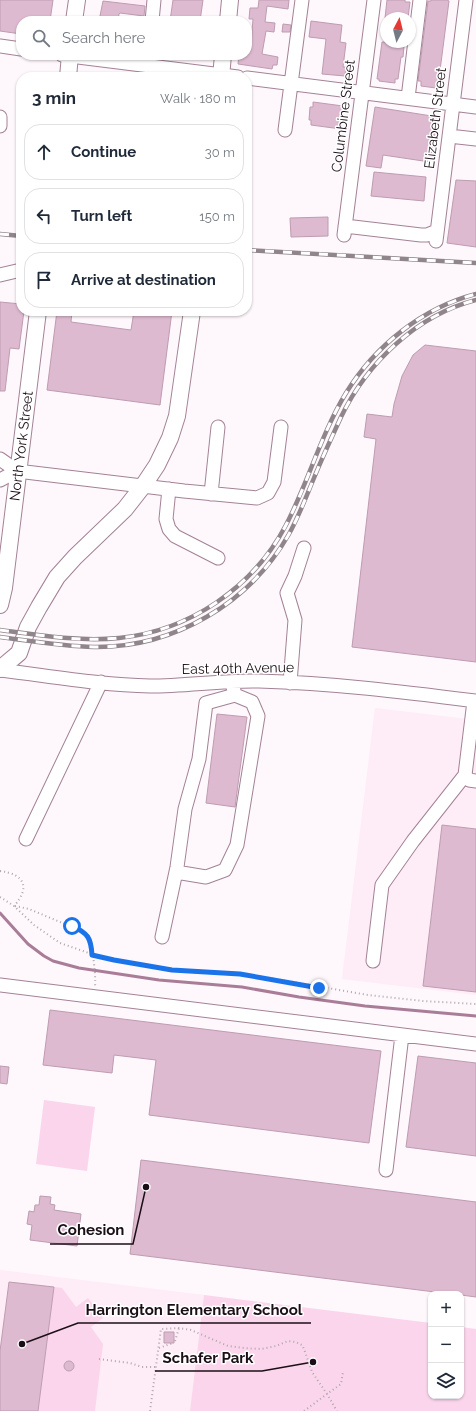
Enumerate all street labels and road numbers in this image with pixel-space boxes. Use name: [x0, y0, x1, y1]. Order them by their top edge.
street label: Columbine Street: [328, 58, 358, 173]
street label: Elizabeth Street: [421, 66, 449, 170]
street label: North York Street: [6, 390, 36, 502]
street label: East 40th Avenue: [182, 659, 294, 677]

